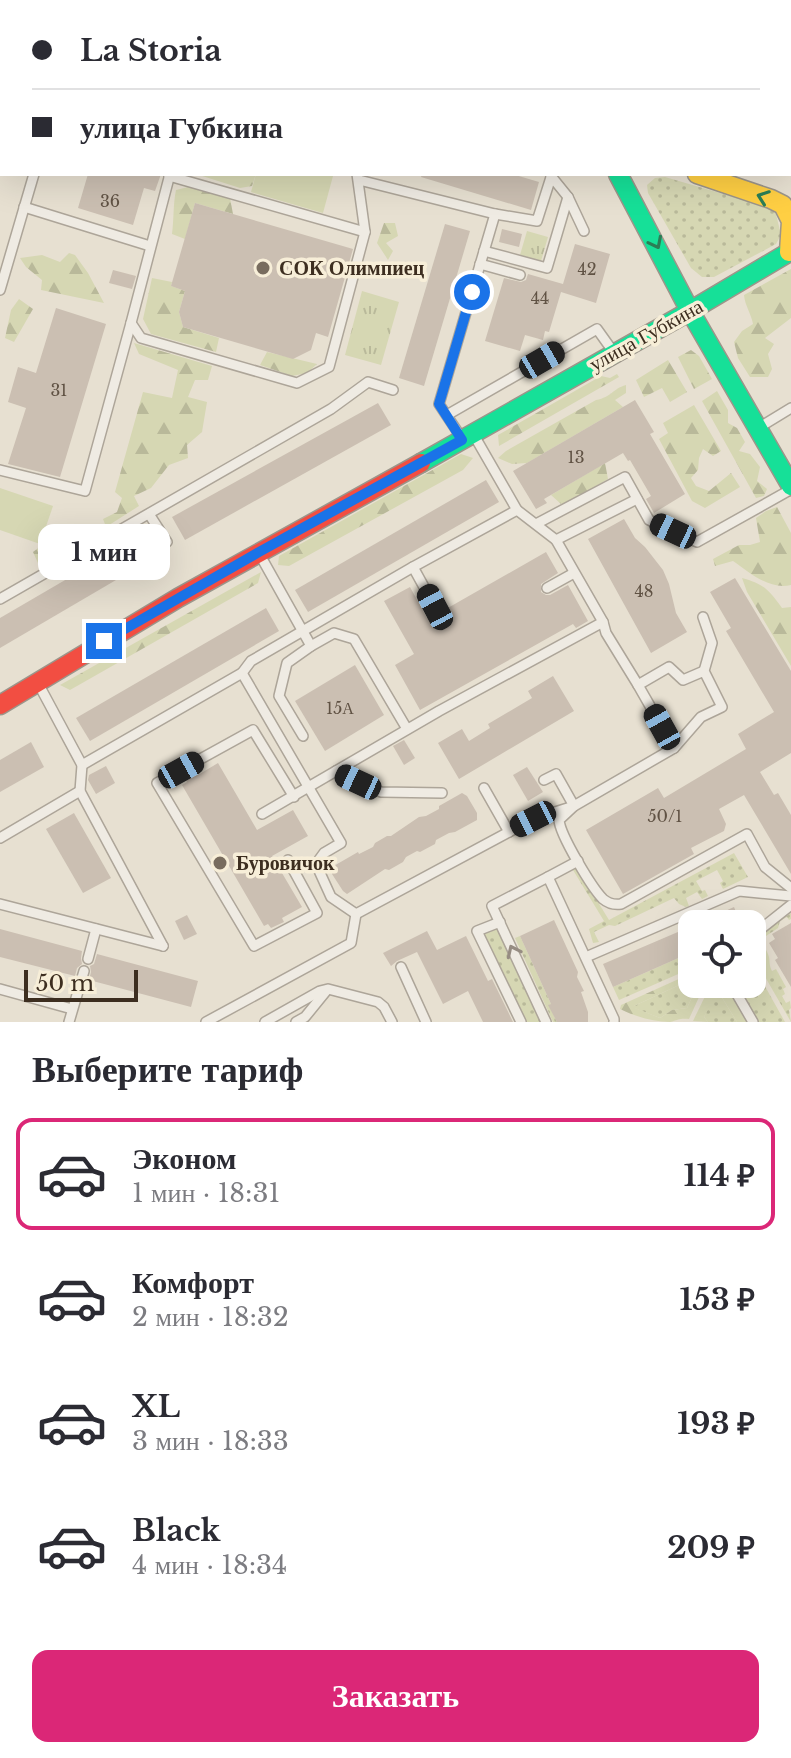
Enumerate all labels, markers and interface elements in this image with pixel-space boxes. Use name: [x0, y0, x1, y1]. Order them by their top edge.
text: La Storia: [80, 32, 222, 69]
text: улица Губкина: [80, 109, 283, 146]
one-way arrow: [757, 190, 771, 207]
house number: 36: [100, 191, 120, 211]
one-way arrow: [646, 235, 661, 250]
place label: СОК Олимпиец: [279, 256, 425, 280]
marker: СОК Олимпиец: [254, 259, 272, 277]
house number: 42: [577, 259, 597, 279]
route start: [454, 274, 490, 310]
house number: 44: [531, 288, 549, 308]
street label: улица Губкина: [585, 294, 707, 376]
car: [515, 338, 569, 382]
house number: 31: [51, 380, 68, 400]
house number: 13: [568, 447, 585, 467]
car: [646, 510, 700, 552]
callout: 1 мин: [38, 525, 170, 581]
text: 1 мин: [71, 536, 137, 568]
car: [413, 580, 457, 634]
house number: 48: [634, 581, 654, 601]
route end: [86, 623, 122, 659]
house number: 15А: [326, 698, 354, 718]
car: [640, 700, 684, 754]
car: [154, 748, 208, 792]
car: [331, 761, 385, 803]
car: [506, 797, 560, 841]
house number: 50/1: [647, 806, 683, 826]
place label: Буровичок: [236, 851, 335, 875]
marker: Буровичок: [211, 854, 229, 872]
map controls: [678, 910, 766, 998]
button: locate: [678, 910, 766, 998]
one-way arrow: [507, 945, 523, 959]
scale bar: [24, 966, 138, 1002]
text: 50 m: [36, 970, 94, 997]
text: Выберите тариф: [32, 1047, 303, 1092]
icon: car: [36, 1138, 108, 1210]
text: Эконом: [132, 1140, 236, 1177]
text: 114 ₽: [683, 1157, 755, 1194]
text: 1 мин · 18:31: [132, 1177, 280, 1209]
icon: car: [36, 1262, 108, 1334]
text: Комфорт: [132, 1264, 254, 1301]
text: 153 ₽: [680, 1281, 755, 1318]
text: 2 мин · 18:32: [132, 1301, 289, 1333]
icon: car: [36, 1386, 108, 1458]
text: XL: [132, 1388, 180, 1425]
text: 193 ₽: [677, 1405, 755, 1442]
text: 3 мин · 18:33: [132, 1425, 289, 1457]
icon: car: [36, 1510, 108, 1582]
text: Black: [132, 1512, 220, 1549]
text: 209 ₽: [667, 1529, 755, 1566]
text: 4 мин · 18:34: [132, 1549, 287, 1581]
button: Заказать: [32, 1650, 759, 1742]

